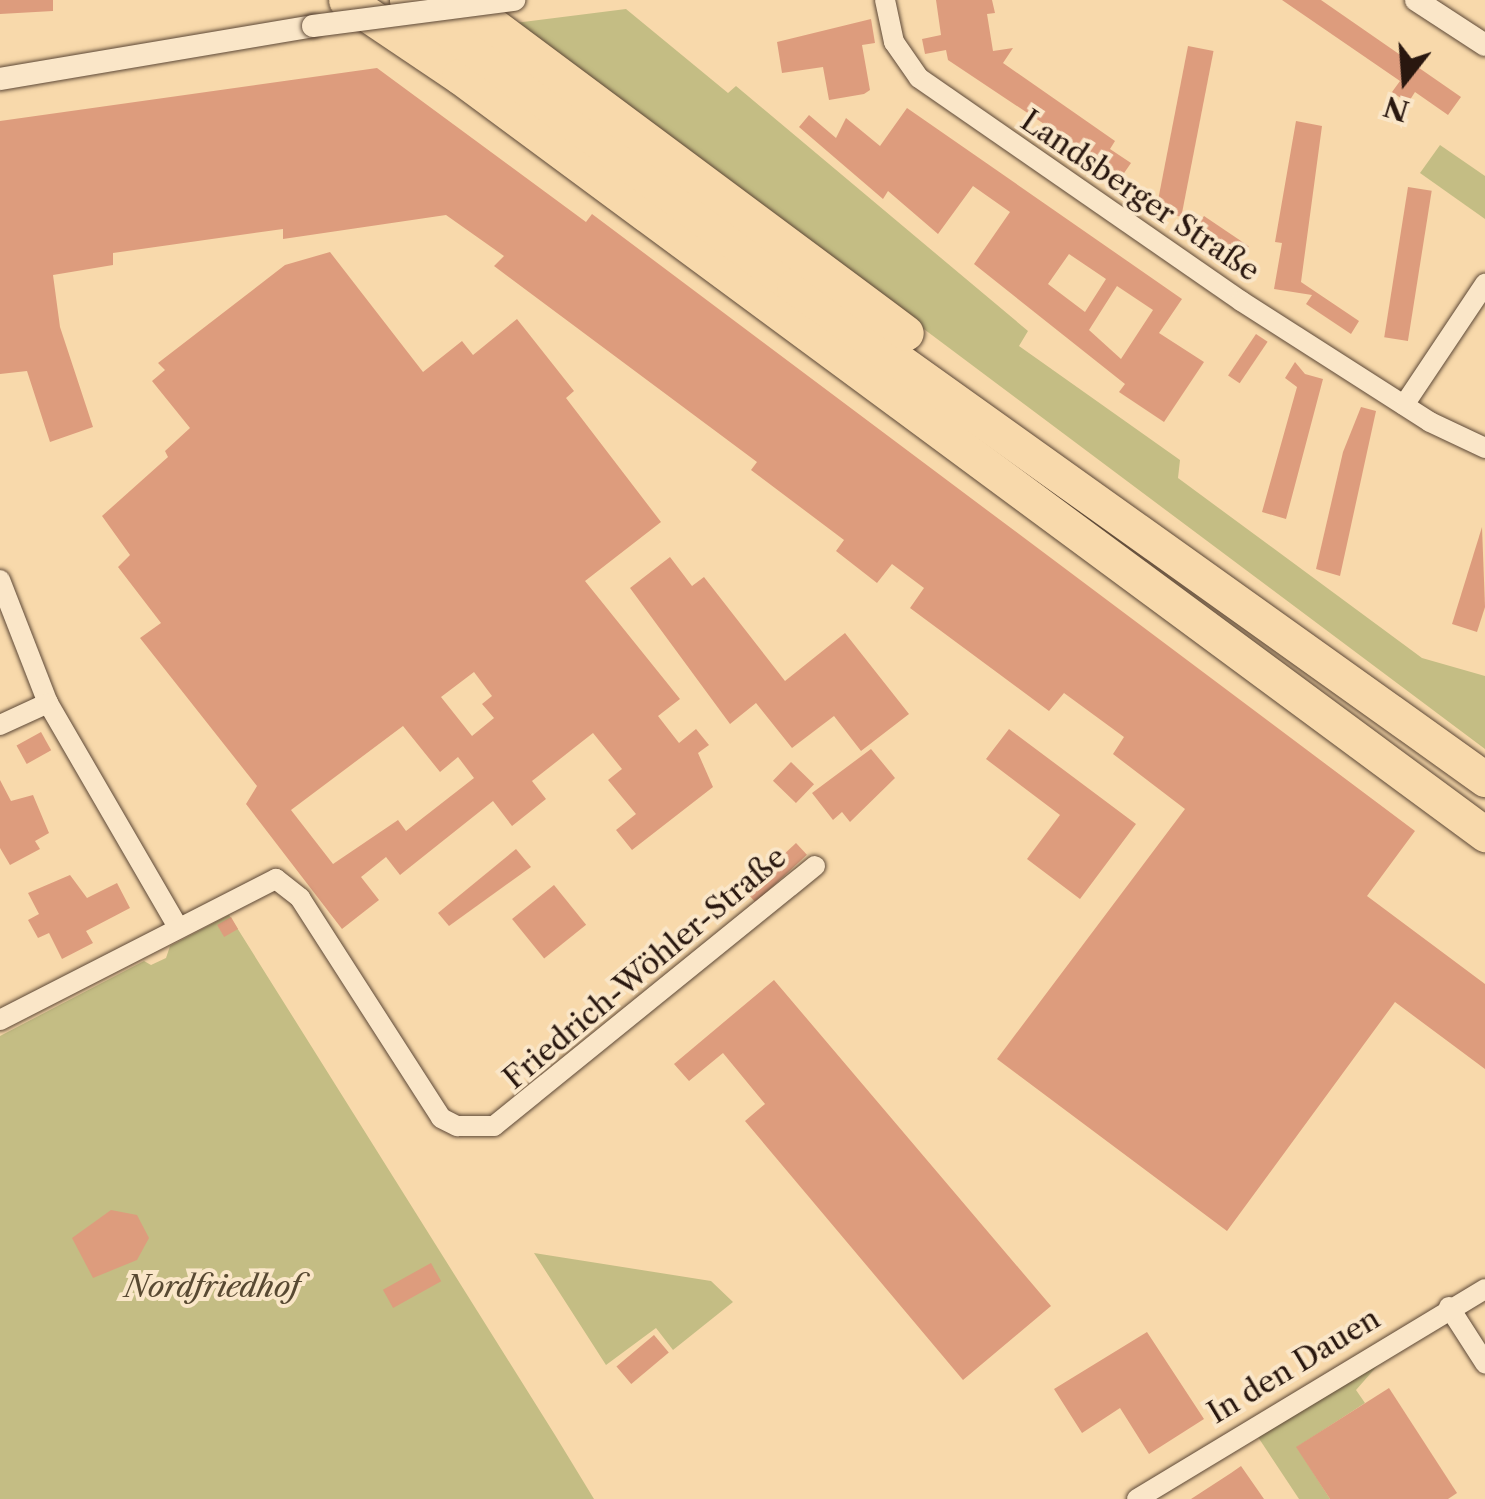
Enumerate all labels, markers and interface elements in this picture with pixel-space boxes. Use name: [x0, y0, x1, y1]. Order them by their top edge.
north arrow: [1355, 30, 1455, 130]
text: N: [1380, 89, 1413, 129]
street label: Landsberger Straße: [1014, 103, 1266, 289]
street label: Friedrich-Wöhler-Straße: [496, 839, 794, 1097]
park label: Nordfriedhof: [124, 1269, 300, 1305]
street label: In den Dauen: [1202, 1301, 1386, 1431]

